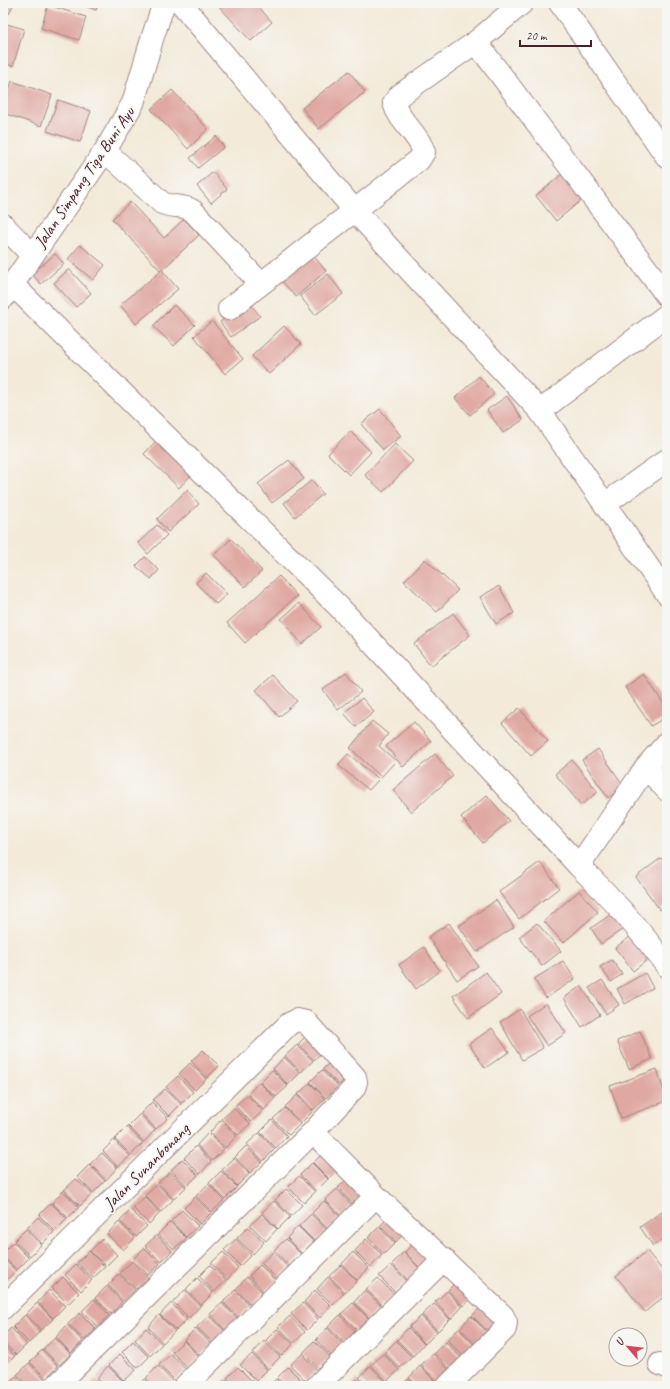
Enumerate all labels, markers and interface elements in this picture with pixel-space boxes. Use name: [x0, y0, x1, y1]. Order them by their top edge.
scale bar: [520, 22, 591, 48]
text: 20 m: [526, 28, 548, 44]
street label: Jalan Simpang Tiga Buni Ayu: [29, 102, 140, 252]
street label: Jalan Sunanbonang: [98, 1118, 195, 1214]
north arrow: [608, 1327, 648, 1367]
text: U: [612, 1334, 628, 1348]

